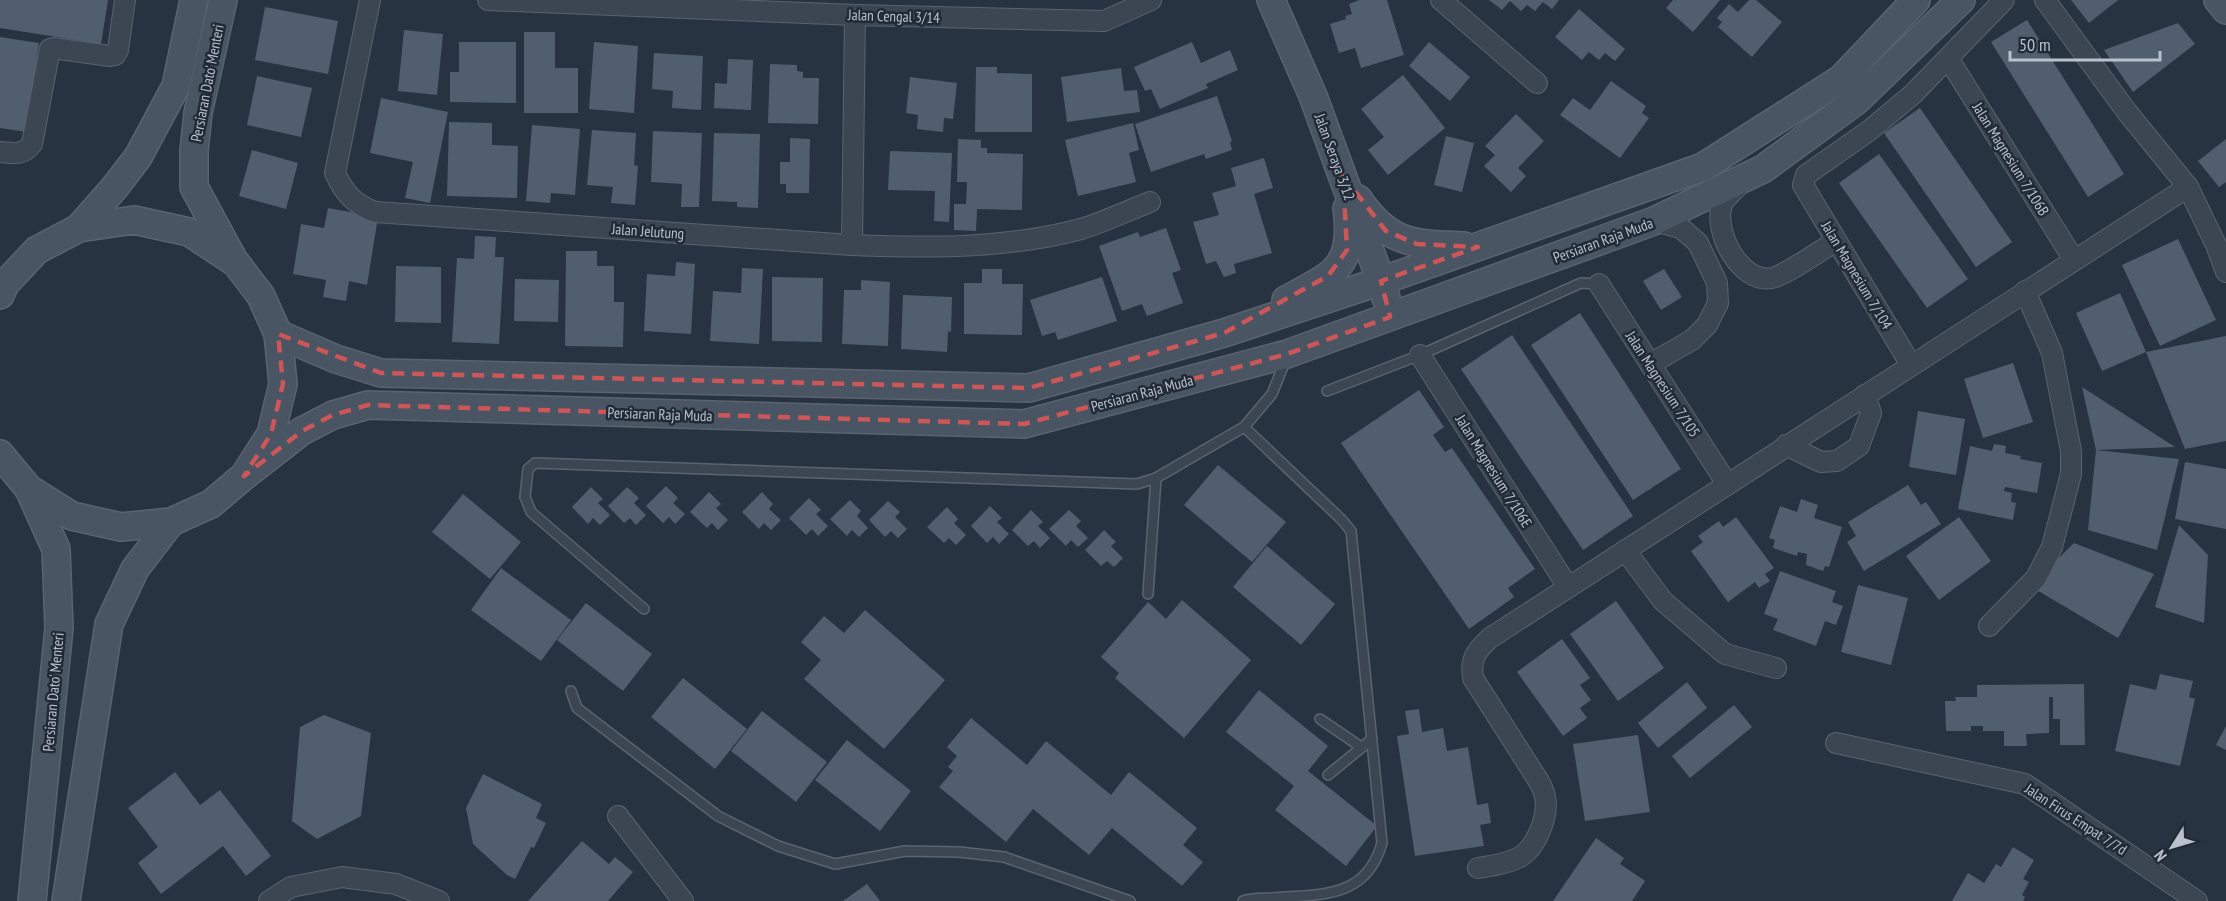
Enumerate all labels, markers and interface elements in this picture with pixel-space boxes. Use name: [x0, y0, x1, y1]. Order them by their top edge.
street label: Jalan Cengal 3/14: [847, 5, 941, 27]
street label: Persiaran Dato' Menteri: [186, 23, 228, 143]
scale bar: [2010, 24, 2160, 62]
text: 50 m: [2019, 33, 2051, 56]
street label: Jalan Magnesium 7/106B: [1968, 98, 2053, 219]
street label: Jalan Seraya 3/12: [1310, 110, 1360, 203]
street label: Persiaran Raja Muda: [1550, 213, 1656, 267]
street label: Jalan Magnesium 7/104: [1817, 217, 1897, 333]
street label: Jalan Jelutung: [610, 219, 685, 243]
street label: Jalan Magnesium 7/105: [1621, 326, 1704, 441]
street label: Persiaran Raja Muda: [1089, 370, 1195, 416]
street label: Persiaran Raja Muda: [607, 403, 713, 425]
street label: Jalan Magnesium 7/106E: [1451, 410, 1536, 531]
street label: Persiaran Dato' Menteri: [38, 632, 68, 752]
street label: Jalan Firus Empat 7/7d: [2021, 778, 2131, 859]
north arrow: [2142, 817, 2202, 877]
text: N: [2149, 847, 2171, 865]

